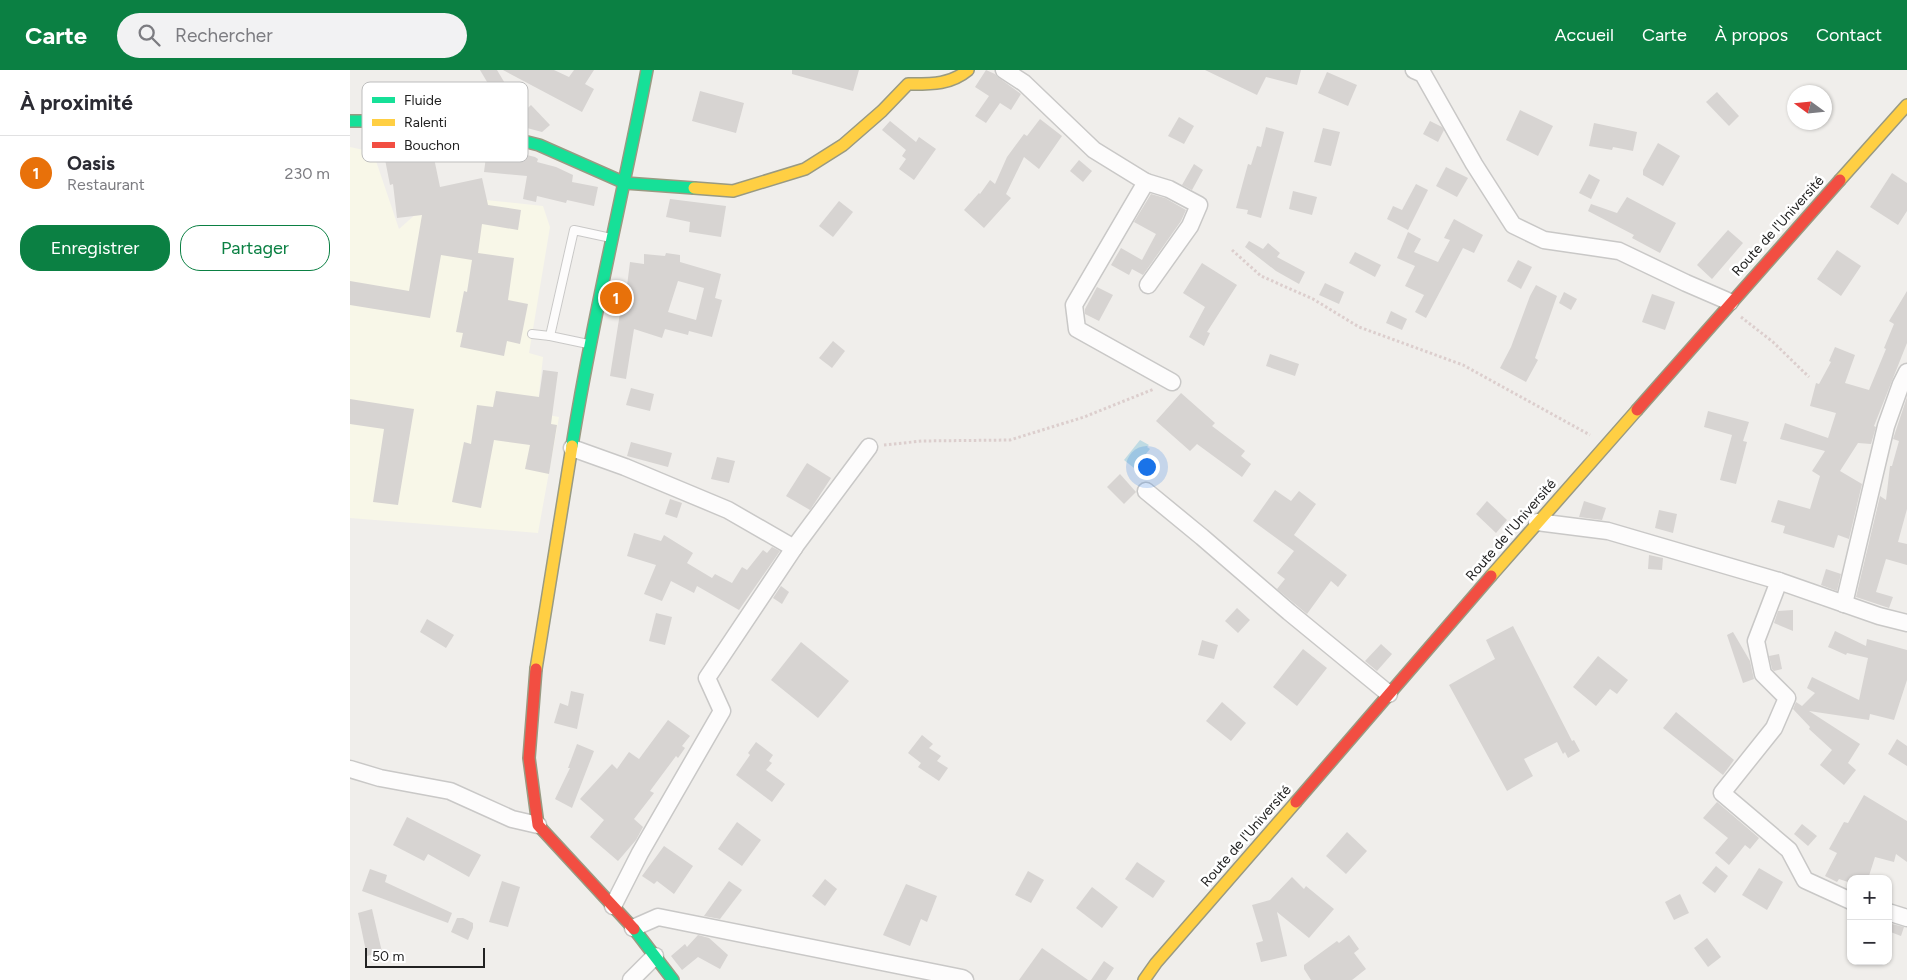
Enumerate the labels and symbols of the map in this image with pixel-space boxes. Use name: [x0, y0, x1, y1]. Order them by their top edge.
legend: [362, 82, 528, 162]
north arrow: [1787, 85, 1832, 130]
text: Fluide: [404, 92, 442, 109]
text: Ralenti: [404, 114, 447, 131]
text: Bouchon: [404, 137, 460, 154]
street label: Route de l'Université: [1728, 172, 1828, 280]
pin: 1: [600, 279, 632, 317]
your location: [1134, 454, 1160, 480]
street label: Route de l'Université: [1462, 475, 1560, 584]
street label: Route de l'Université: [1197, 781, 1295, 890]
scale bar: [365, 945, 485, 968]

